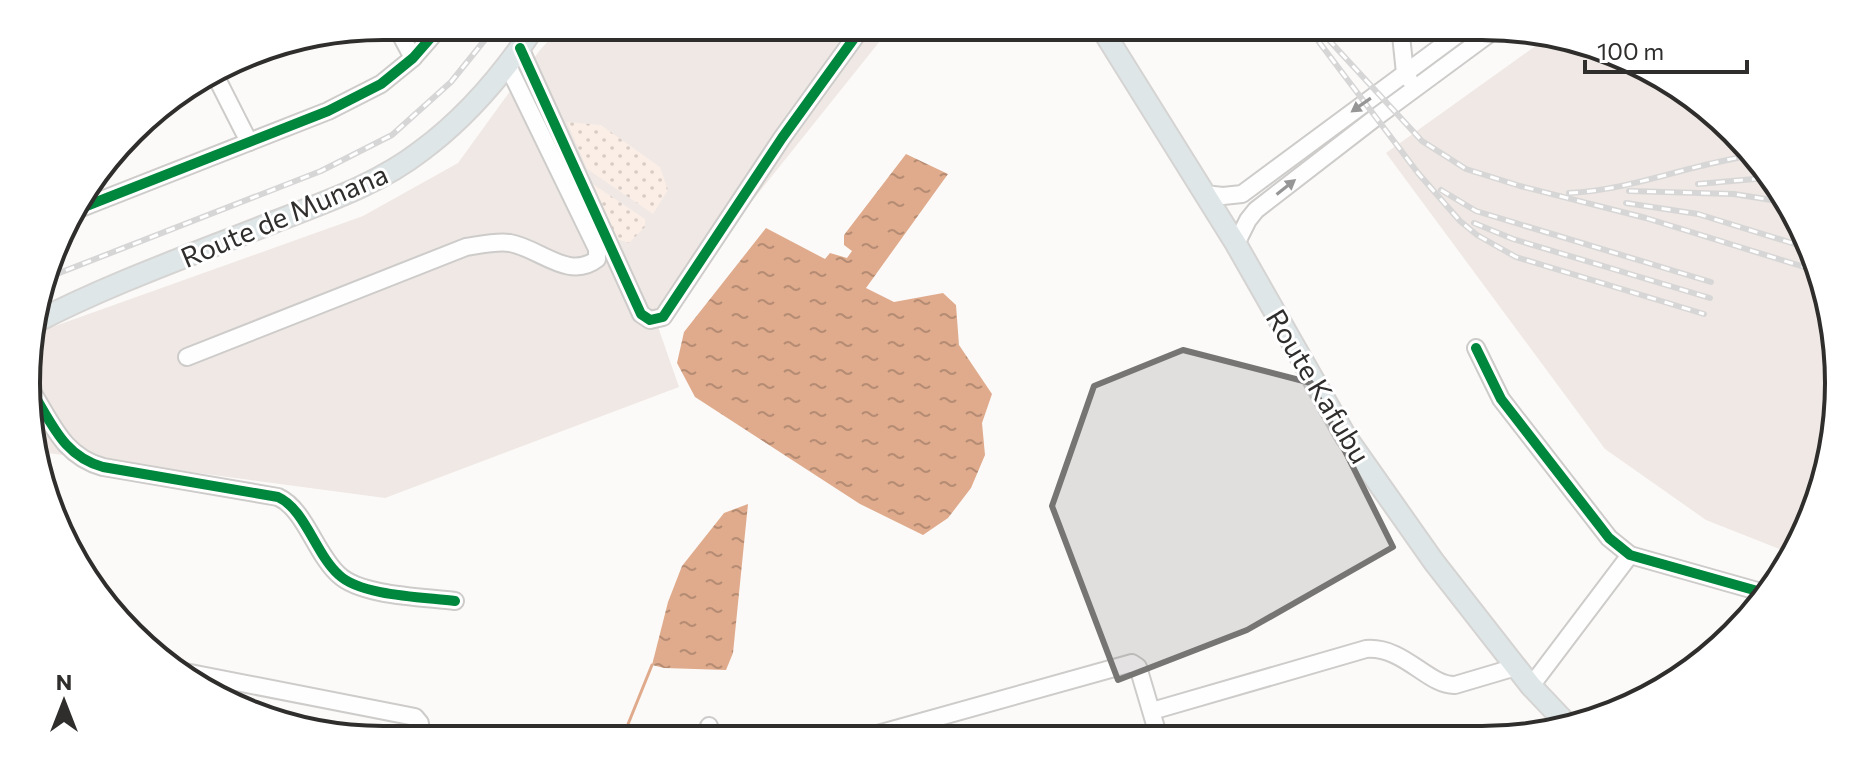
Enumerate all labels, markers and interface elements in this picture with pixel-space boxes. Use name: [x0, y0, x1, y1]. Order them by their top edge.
scale bar: [1585, 24, 1747, 74]
text: 100 m: [1597, 36, 1664, 65]
one-way arrow: [1351, 97, 1372, 112]
street label: Route de Munana: [175, 156, 393, 274]
one-way arrow: [1276, 179, 1296, 196]
street label: Route Kafubu: [1260, 303, 1378, 469]
north arrow: [24, 662, 104, 742]
text: N: [56, 668, 72, 695]

